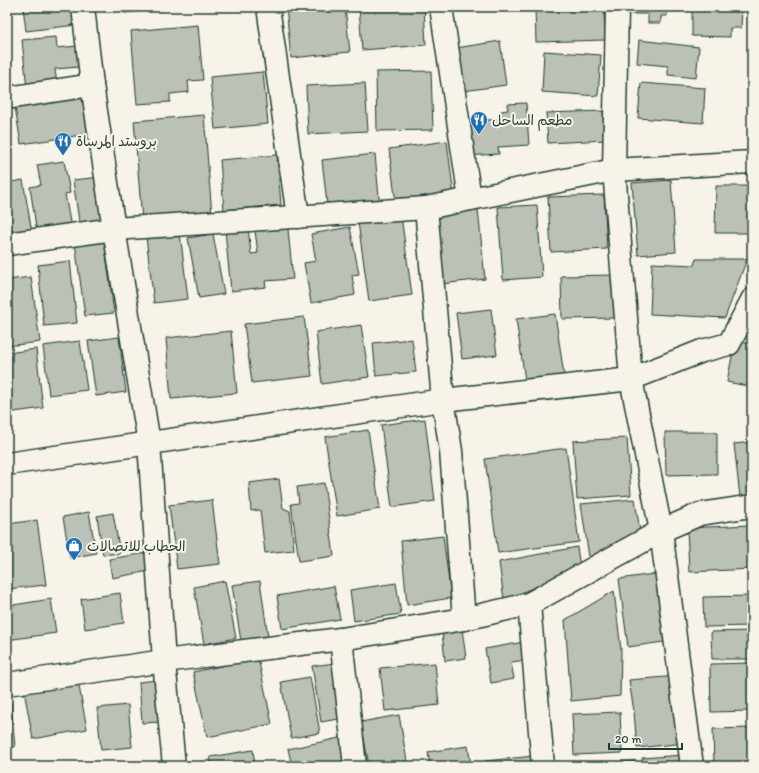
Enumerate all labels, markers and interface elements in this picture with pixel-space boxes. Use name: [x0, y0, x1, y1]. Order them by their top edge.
restaurant icon: مطعم الساحل: [469, 110, 489, 135]
place label: مطعم الساحل: [492, 112, 573, 131]
restaurant icon: بروستد المرساة: [53, 131, 73, 156]
place label: بروستد المرساة: [76, 133, 157, 150]
shop icon: الحطاب للاتصالات: [64, 536, 84, 561]
place label: الحطاب للاتصالات: [87, 538, 185, 555]
scale bar: [609, 725, 682, 751]
text: 20 m: [615, 732, 642, 746]

